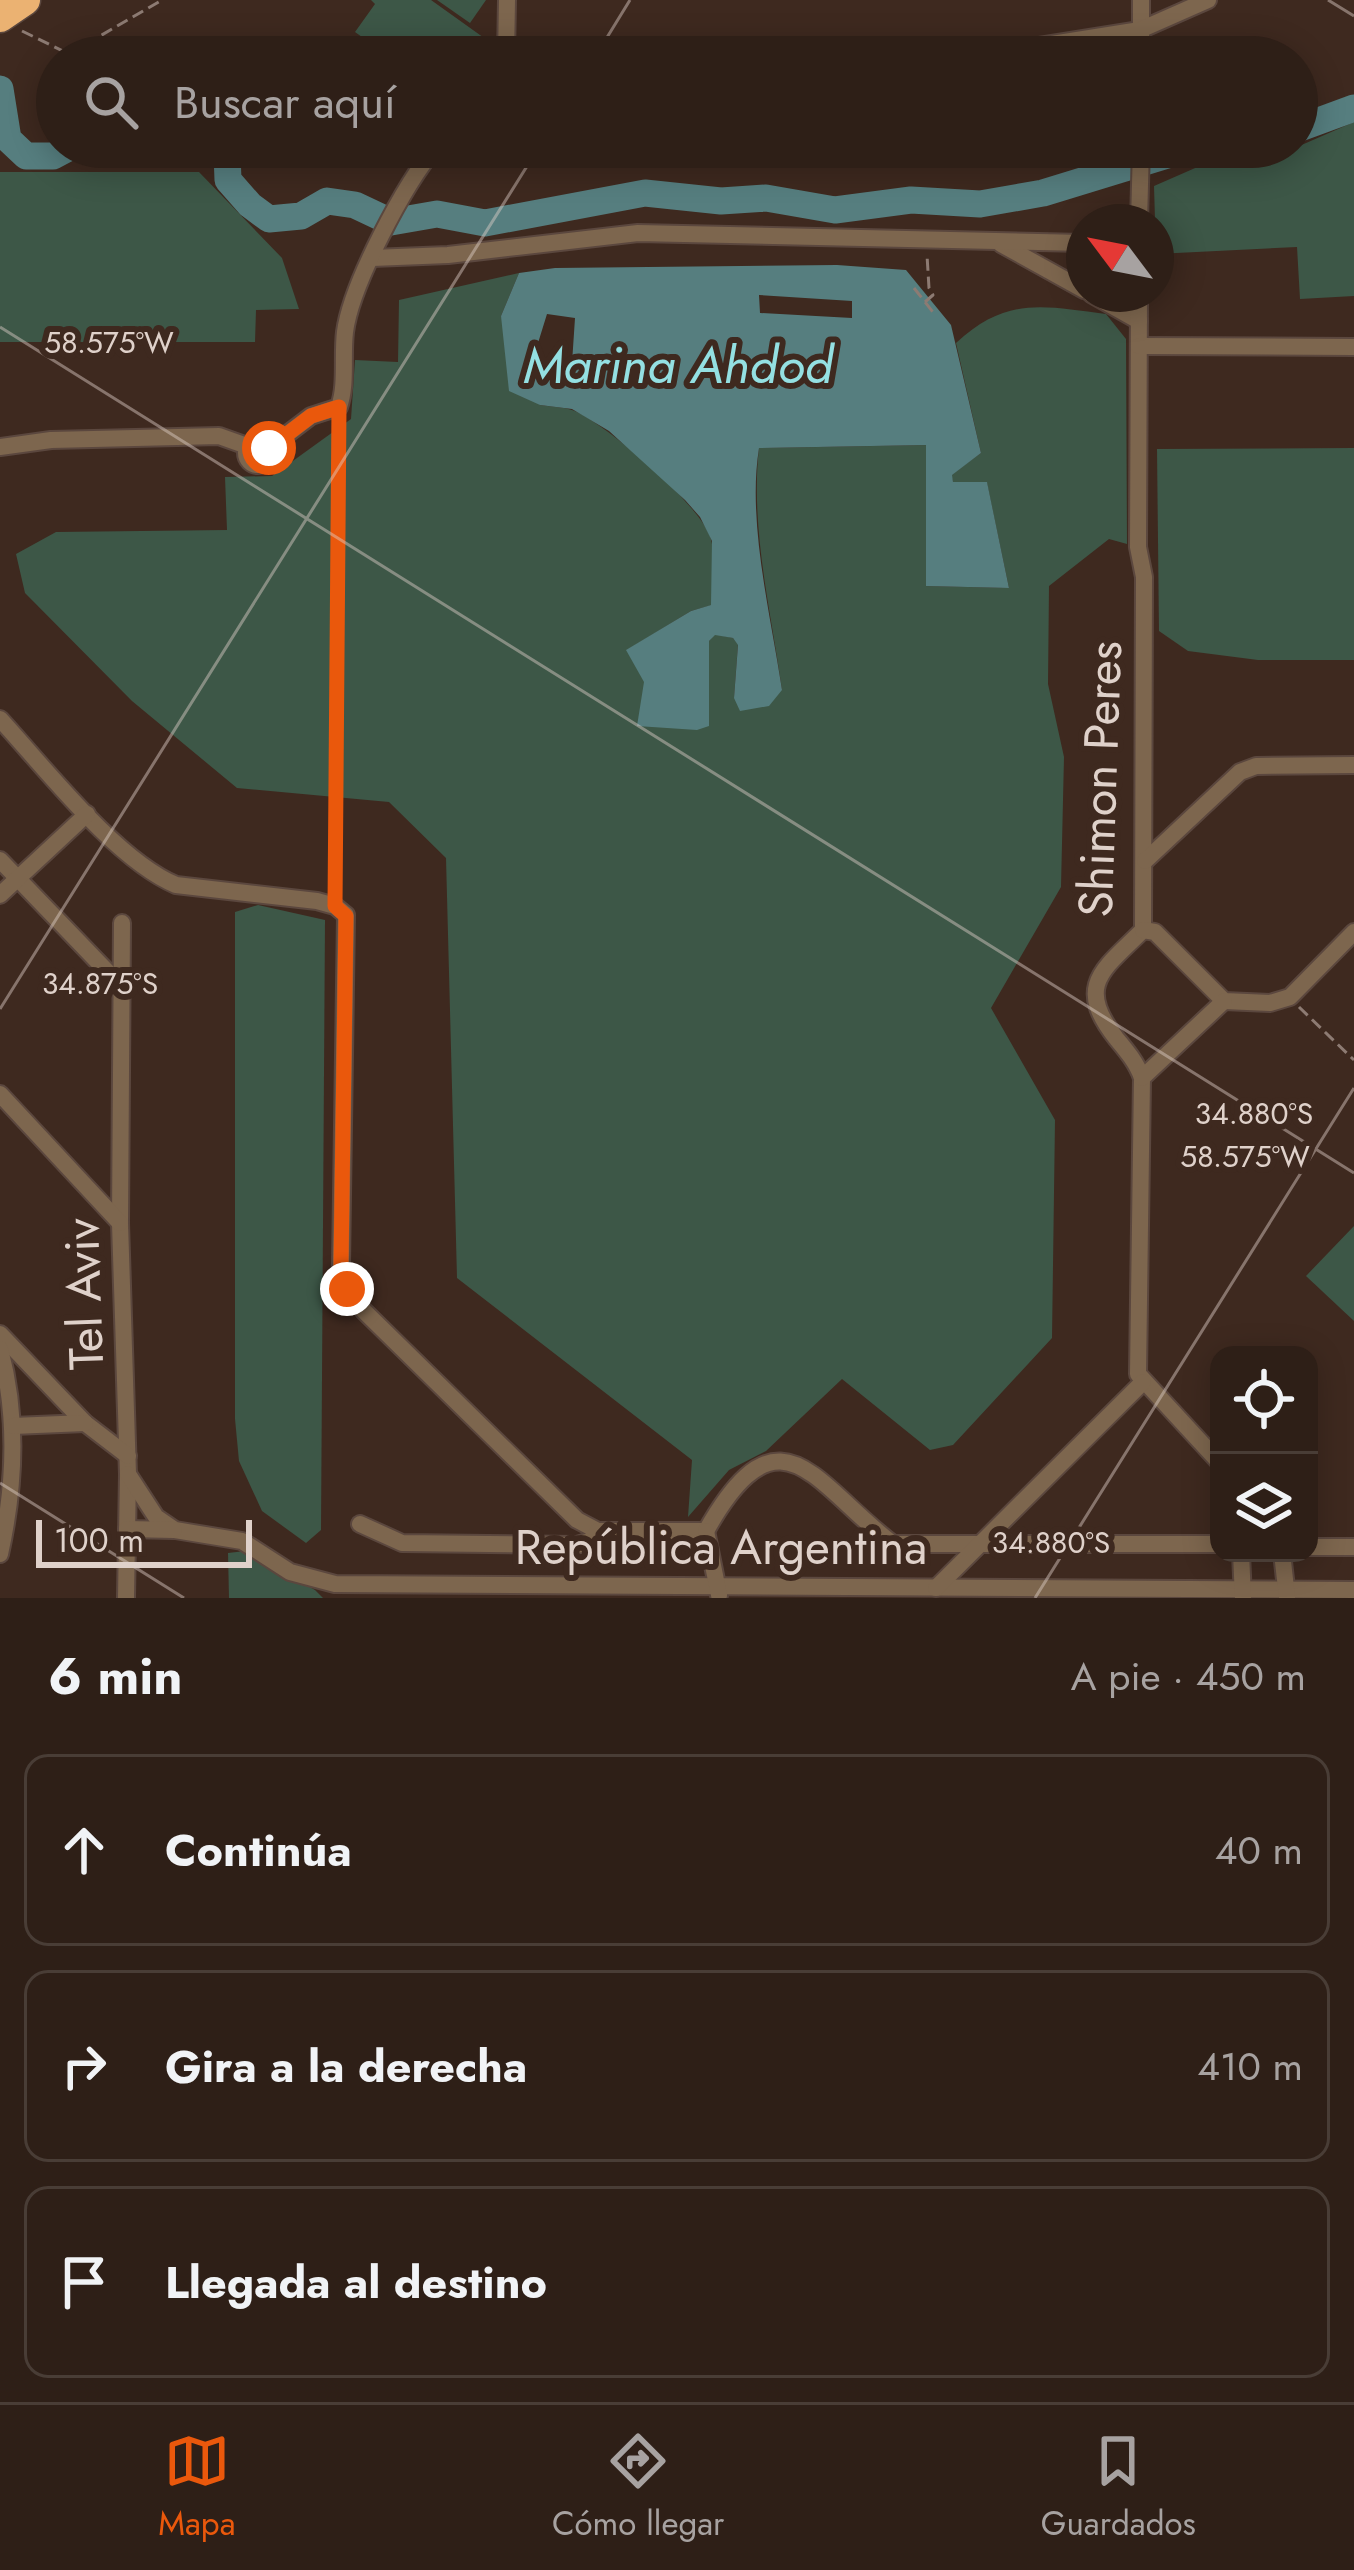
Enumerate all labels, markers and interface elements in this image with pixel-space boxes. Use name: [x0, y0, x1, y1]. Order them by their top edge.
search box: [36, 36, 1318, 168]
icon: search: [78, 69, 144, 135]
text: Buscar aquí: [174, 70, 396, 135]
north arrow: [1066, 204, 1174, 312]
text: 58.575°W: [44, 321, 174, 364]
water label: Marina Ahdod: [523, 328, 836, 402]
route start: [242, 421, 296, 475]
street label: Shimon Peres: [1061, 640, 1139, 918]
text: 34.875°S: [42, 962, 158, 1005]
text: 34.880°S: [1195, 1092, 1313, 1135]
text: 58.575°W: [1180, 1135, 1310, 1178]
street label: Tel Aviv: [47, 1216, 121, 1371]
route end: [320, 1262, 374, 1316]
map controls: [1210, 1346, 1318, 1562]
button: locate: [1210, 1346, 1318, 1454]
button: layers: [1210, 1454, 1318, 1562]
street label: República Argentina: [515, 1513, 927, 1582]
scale bar: [36, 1514, 252, 1567]
text: 100 m: [54, 1517, 144, 1564]
text: 34.880°S: [992, 1521, 1110, 1564]
text: 6 min: [48, 1639, 183, 1713]
text: A pie · 450 m: [1071, 1648, 1306, 1705]
icon: ahead: [51, 1817, 117, 1883]
text: Continúa: [165, 1818, 352, 1883]
text: 40 m: [1215, 1822, 1303, 1879]
icon: right: [51, 2033, 117, 2099]
text: Gira a la derecha: [165, 2034, 527, 2099]
text: 410 m: [1197, 2038, 1303, 2095]
icon: arrive: [51, 2249, 117, 2315]
text: Llegada al destino: [165, 2250, 547, 2315]
tab: Mapa: [158, 2428, 236, 2547]
tab: Cómo llegar: [552, 2428, 724, 2547]
tab: Guardados: [1041, 2428, 1196, 2547]

